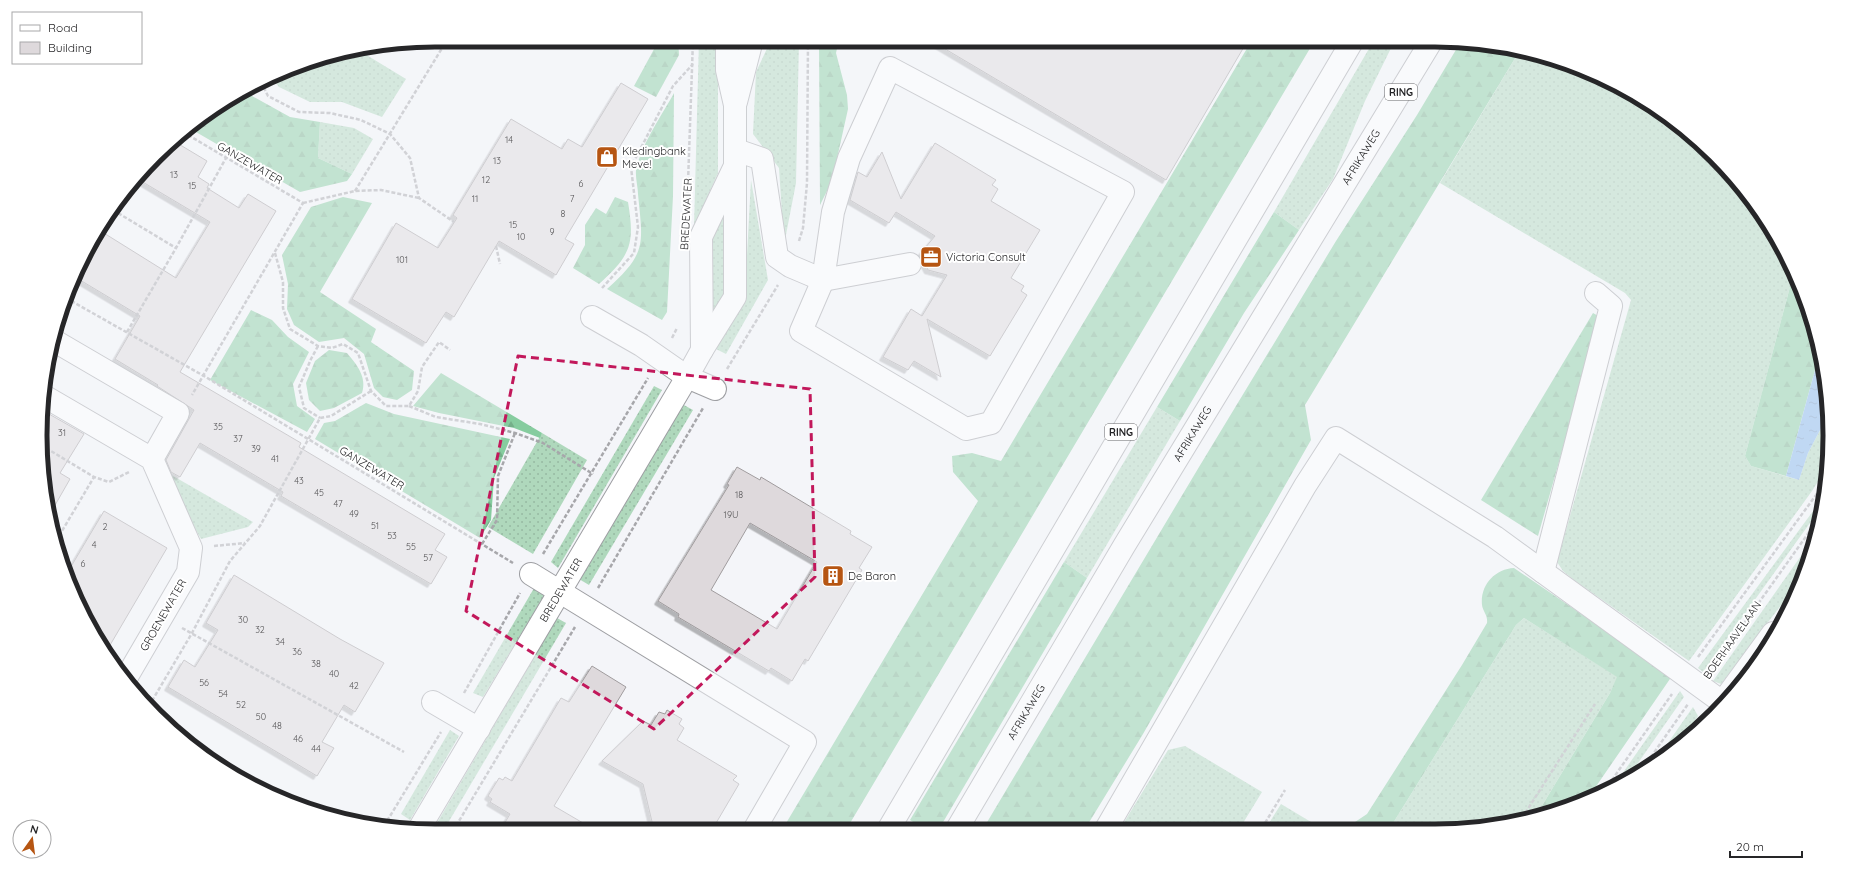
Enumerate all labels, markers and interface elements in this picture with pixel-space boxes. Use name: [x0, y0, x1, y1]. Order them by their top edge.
legend: [12, 12, 142, 64]
text: Road: [48, 20, 78, 35]
text: Building: [48, 40, 92, 55]
road number: RING: [1385, 84, 1417, 100]
street label: AFRIKAWEG: [1339, 127, 1383, 187]
house number: 14: [505, 134, 513, 145]
street label: GANZEWATER: [215, 139, 285, 187]
shop icon: Kledingbank Meve!: [594, 144, 620, 170]
place label: Kledingbank Meve!: [622, 144, 686, 171]
house number: 13: [493, 155, 501, 166]
house number: 13: [170, 169, 178, 180]
house number: 12: [482, 174, 490, 185]
house number: 6: [579, 178, 584, 189]
street label: BREDEWATER: [677, 178, 695, 250]
house number: 15: [188, 180, 196, 191]
house number: 11: [472, 193, 478, 204]
house number: 7: [570, 193, 575, 204]
house number: 8: [561, 208, 566, 219]
house number: 15: [509, 219, 517, 230]
house number: 9: [549, 226, 555, 237]
house number: 10: [517, 231, 525, 242]
office icon: Victoria Consult: [918, 244, 944, 270]
place label: Victoria Consult: [946, 250, 1026, 264]
house number: 101: [396, 254, 408, 265]
street label: AFRIKAWEG: [1170, 403, 1215, 464]
house number: 35: [213, 421, 223, 432]
road number: RING: [1105, 424, 1137, 440]
house number: 31: [58, 427, 66, 438]
house number: 37: [233, 433, 243, 444]
house number: 39: [251, 443, 261, 454]
street label: GANZEWATER: [337, 443, 407, 493]
house number: 41: [271, 453, 279, 464]
house number: 43: [294, 475, 304, 486]
house number: 45: [314, 487, 324, 498]
house number: 18: [735, 489, 743, 500]
house number: 47: [333, 498, 343, 509]
house number: 49: [349, 508, 359, 519]
house number: 19U: [724, 509, 738, 520]
house number: 51: [371, 520, 379, 531]
house number: 2: [103, 521, 108, 532]
house number: 53: [387, 530, 397, 541]
house number: 4: [92, 539, 97, 550]
house number: 55: [406, 541, 416, 552]
house number: 57: [423, 552, 433, 563]
street label: BREDEWATER: [536, 555, 585, 625]
house number: 6: [81, 558, 86, 569]
building icon: De Baron: [820, 563, 846, 589]
place label: De Baron: [848, 569, 896, 583]
street label: GROENEWATER: [137, 576, 189, 654]
street label: BOERHAAVELAAN: [1700, 598, 1764, 682]
house number: 30: [238, 614, 248, 625]
house number: 32: [255, 624, 265, 635]
house number: 34: [275, 636, 285, 647]
house number: 36: [292, 646, 302, 657]
house number: 38: [311, 658, 321, 669]
house number: 40: [329, 668, 339, 679]
house number: 56: [199, 677, 209, 688]
house number: 42: [349, 680, 359, 691]
street label: AFRIKAWEG: [1004, 681, 1048, 742]
house number: 54: [218, 688, 228, 699]
house number: 52: [236, 699, 246, 710]
house number: 50: [256, 711, 266, 722]
house number: 48: [272, 720, 282, 731]
house number: 46: [293, 733, 303, 744]
house number: 44: [311, 743, 321, 754]
north arrow: [12, 819, 52, 859]
text: N: [29, 822, 40, 837]
scale bar: [1730, 833, 1802, 859]
text: 20 m: [1736, 839, 1764, 854]

